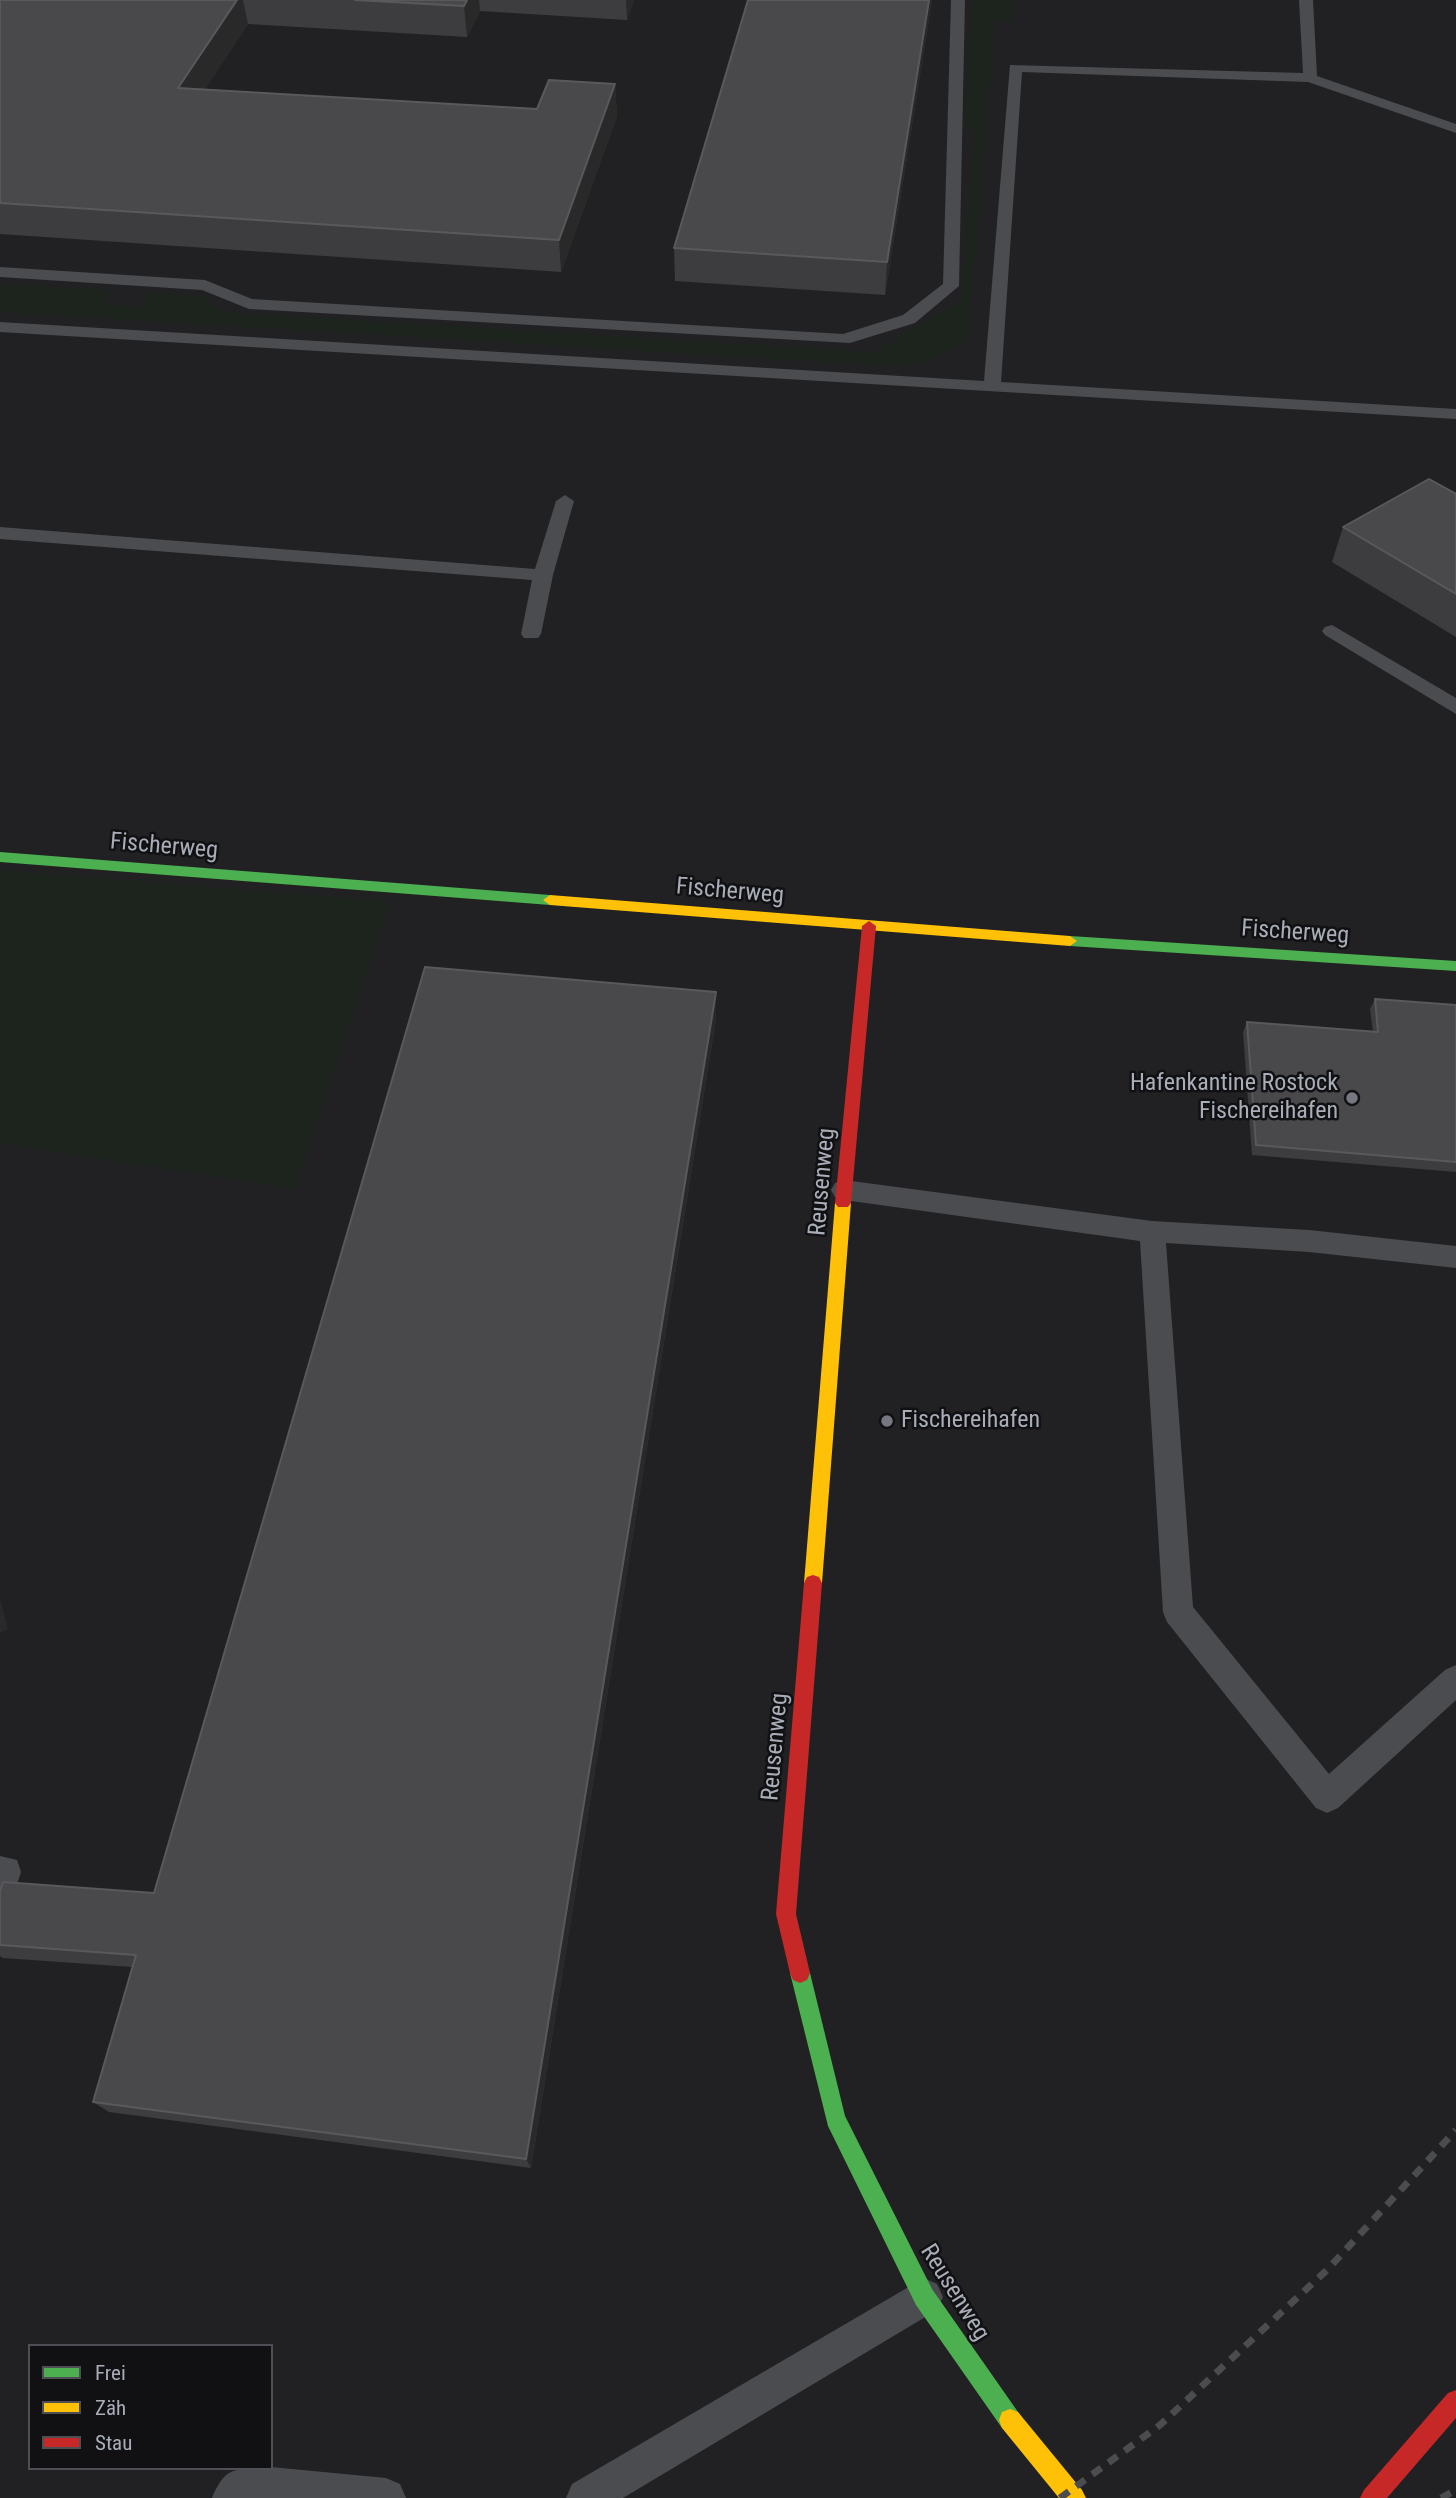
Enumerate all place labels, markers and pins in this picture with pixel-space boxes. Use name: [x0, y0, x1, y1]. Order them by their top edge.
place label: Hafenkantine Rostock Fischereihafen: [1130, 1070, 1338, 1126]
marker: Hafenkantine Rostock Fischereihafen: [1344, 1090, 1360, 1106]
place label: Fischereihafen: [901, 1407, 1040, 1435]
marker: Fischereihafen: [879, 1413, 895, 1429]

